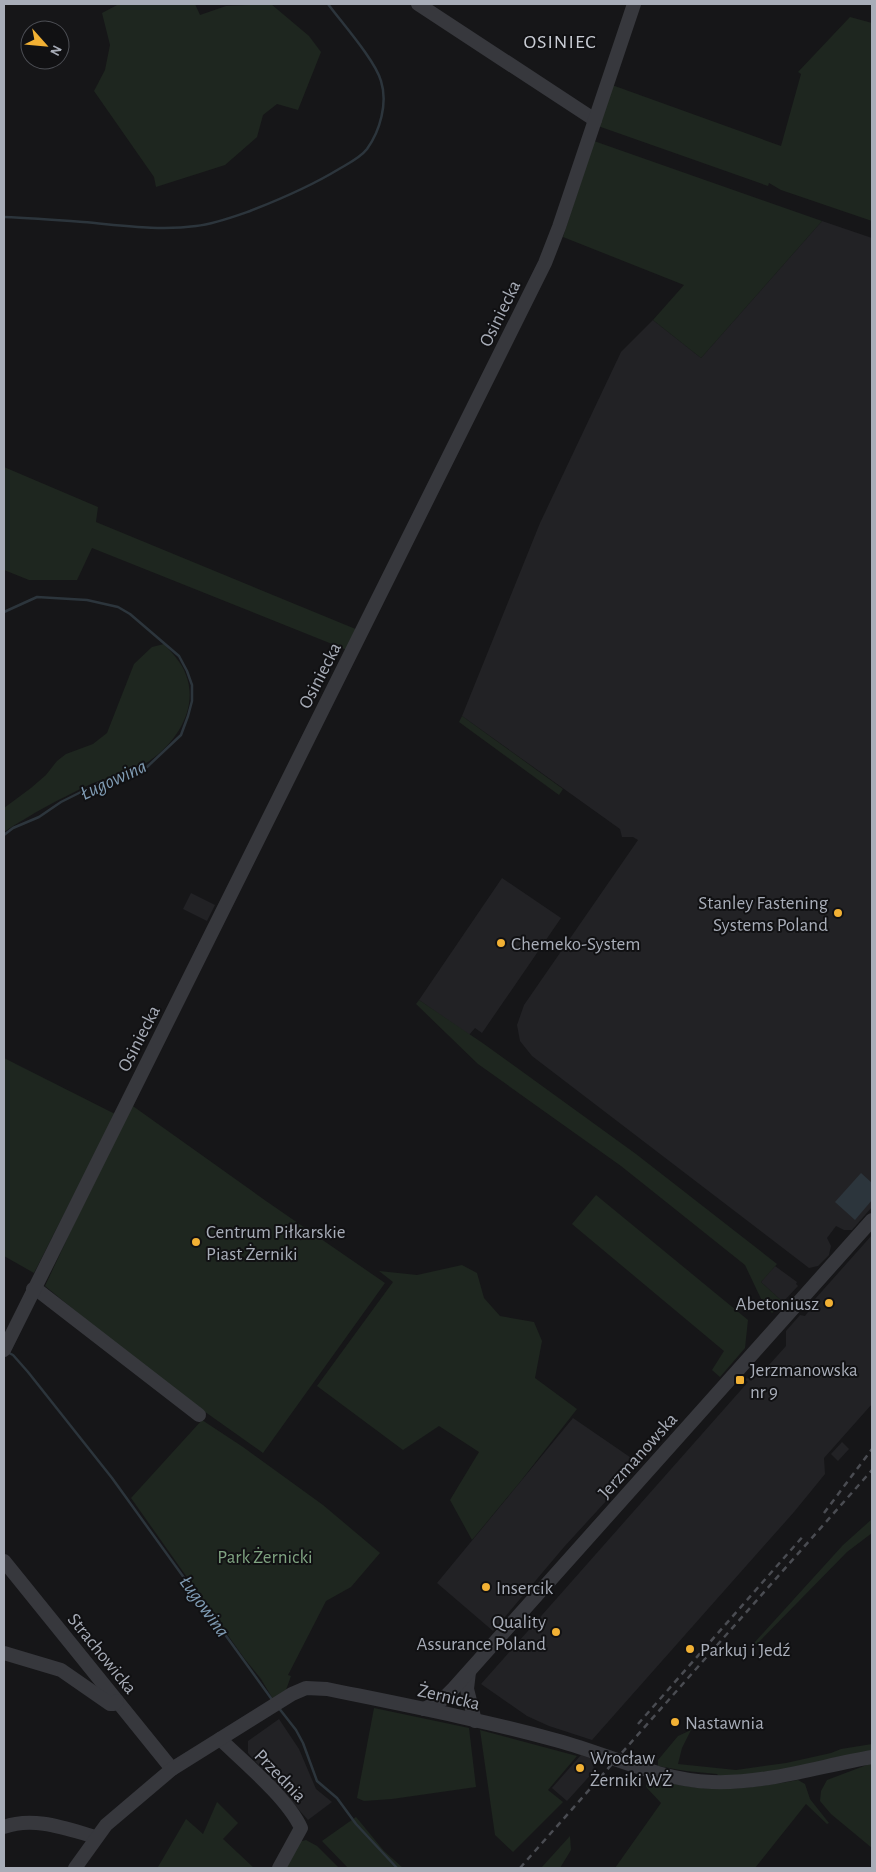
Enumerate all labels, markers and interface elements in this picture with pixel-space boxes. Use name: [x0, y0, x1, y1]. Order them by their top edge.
north arrow: [20, 20, 70, 70]
district label: OSINIEC: [523, 32, 597, 52]
text: N: [47, 43, 64, 58]
street label: Osiniecka: [476, 277, 525, 350]
street label: Osiniecka: [296, 639, 345, 712]
water label: Ługowina: [77, 756, 150, 804]
place label: Stanley Fastening Systems Poland: [698, 894, 829, 935]
marker: Stanley Fastening Systems Poland: [832, 907, 844, 919]
place label: Chemeko-System: [511, 935, 641, 954]
marker: Chemeko-System: [495, 937, 507, 949]
street label: Osiniecka: [115, 1002, 164, 1075]
place label: Centrum Piłkarskie Piast Żerniki: [206, 1223, 346, 1264]
marker: Centrum Piłkarskie Piast Żerniki: [190, 1236, 202, 1248]
place label: Abetoniusz: [736, 1295, 819, 1314]
marker: Abetoniusz: [823, 1297, 835, 1309]
place label: Jerzmanowska nr 9: [750, 1361, 858, 1402]
marker: Jerzmanowska nr 9: [734, 1374, 746, 1386]
street label: Jerzmanowska: [595, 1409, 681, 1502]
park label: Park Żernicki: [217, 1547, 313, 1567]
water label: Ługowina: [175, 1572, 233, 1641]
place label: Insercik: [496, 1579, 554, 1598]
marker: Insercik: [480, 1581, 492, 1593]
street label: Strachowicka: [64, 1610, 140, 1698]
place label: Quality Assurance Poland: [417, 1613, 546, 1654]
marker: Quality Assurance Poland: [550, 1626, 562, 1638]
place label: Parkuj i Jedź: [700, 1641, 790, 1660]
marker: Parkuj i Jedź: [684, 1643, 696, 1655]
street label: Żernicka: [416, 1680, 482, 1714]
place label: Nastawnia: [685, 1714, 764, 1733]
marker: Nastawnia: [669, 1716, 681, 1728]
street label: Przednia: [250, 1746, 310, 1806]
place label: Wrocław Żerniki WŻ: [590, 1749, 672, 1790]
marker: Wrocław Żerniki WŻ: [574, 1762, 586, 1774]

